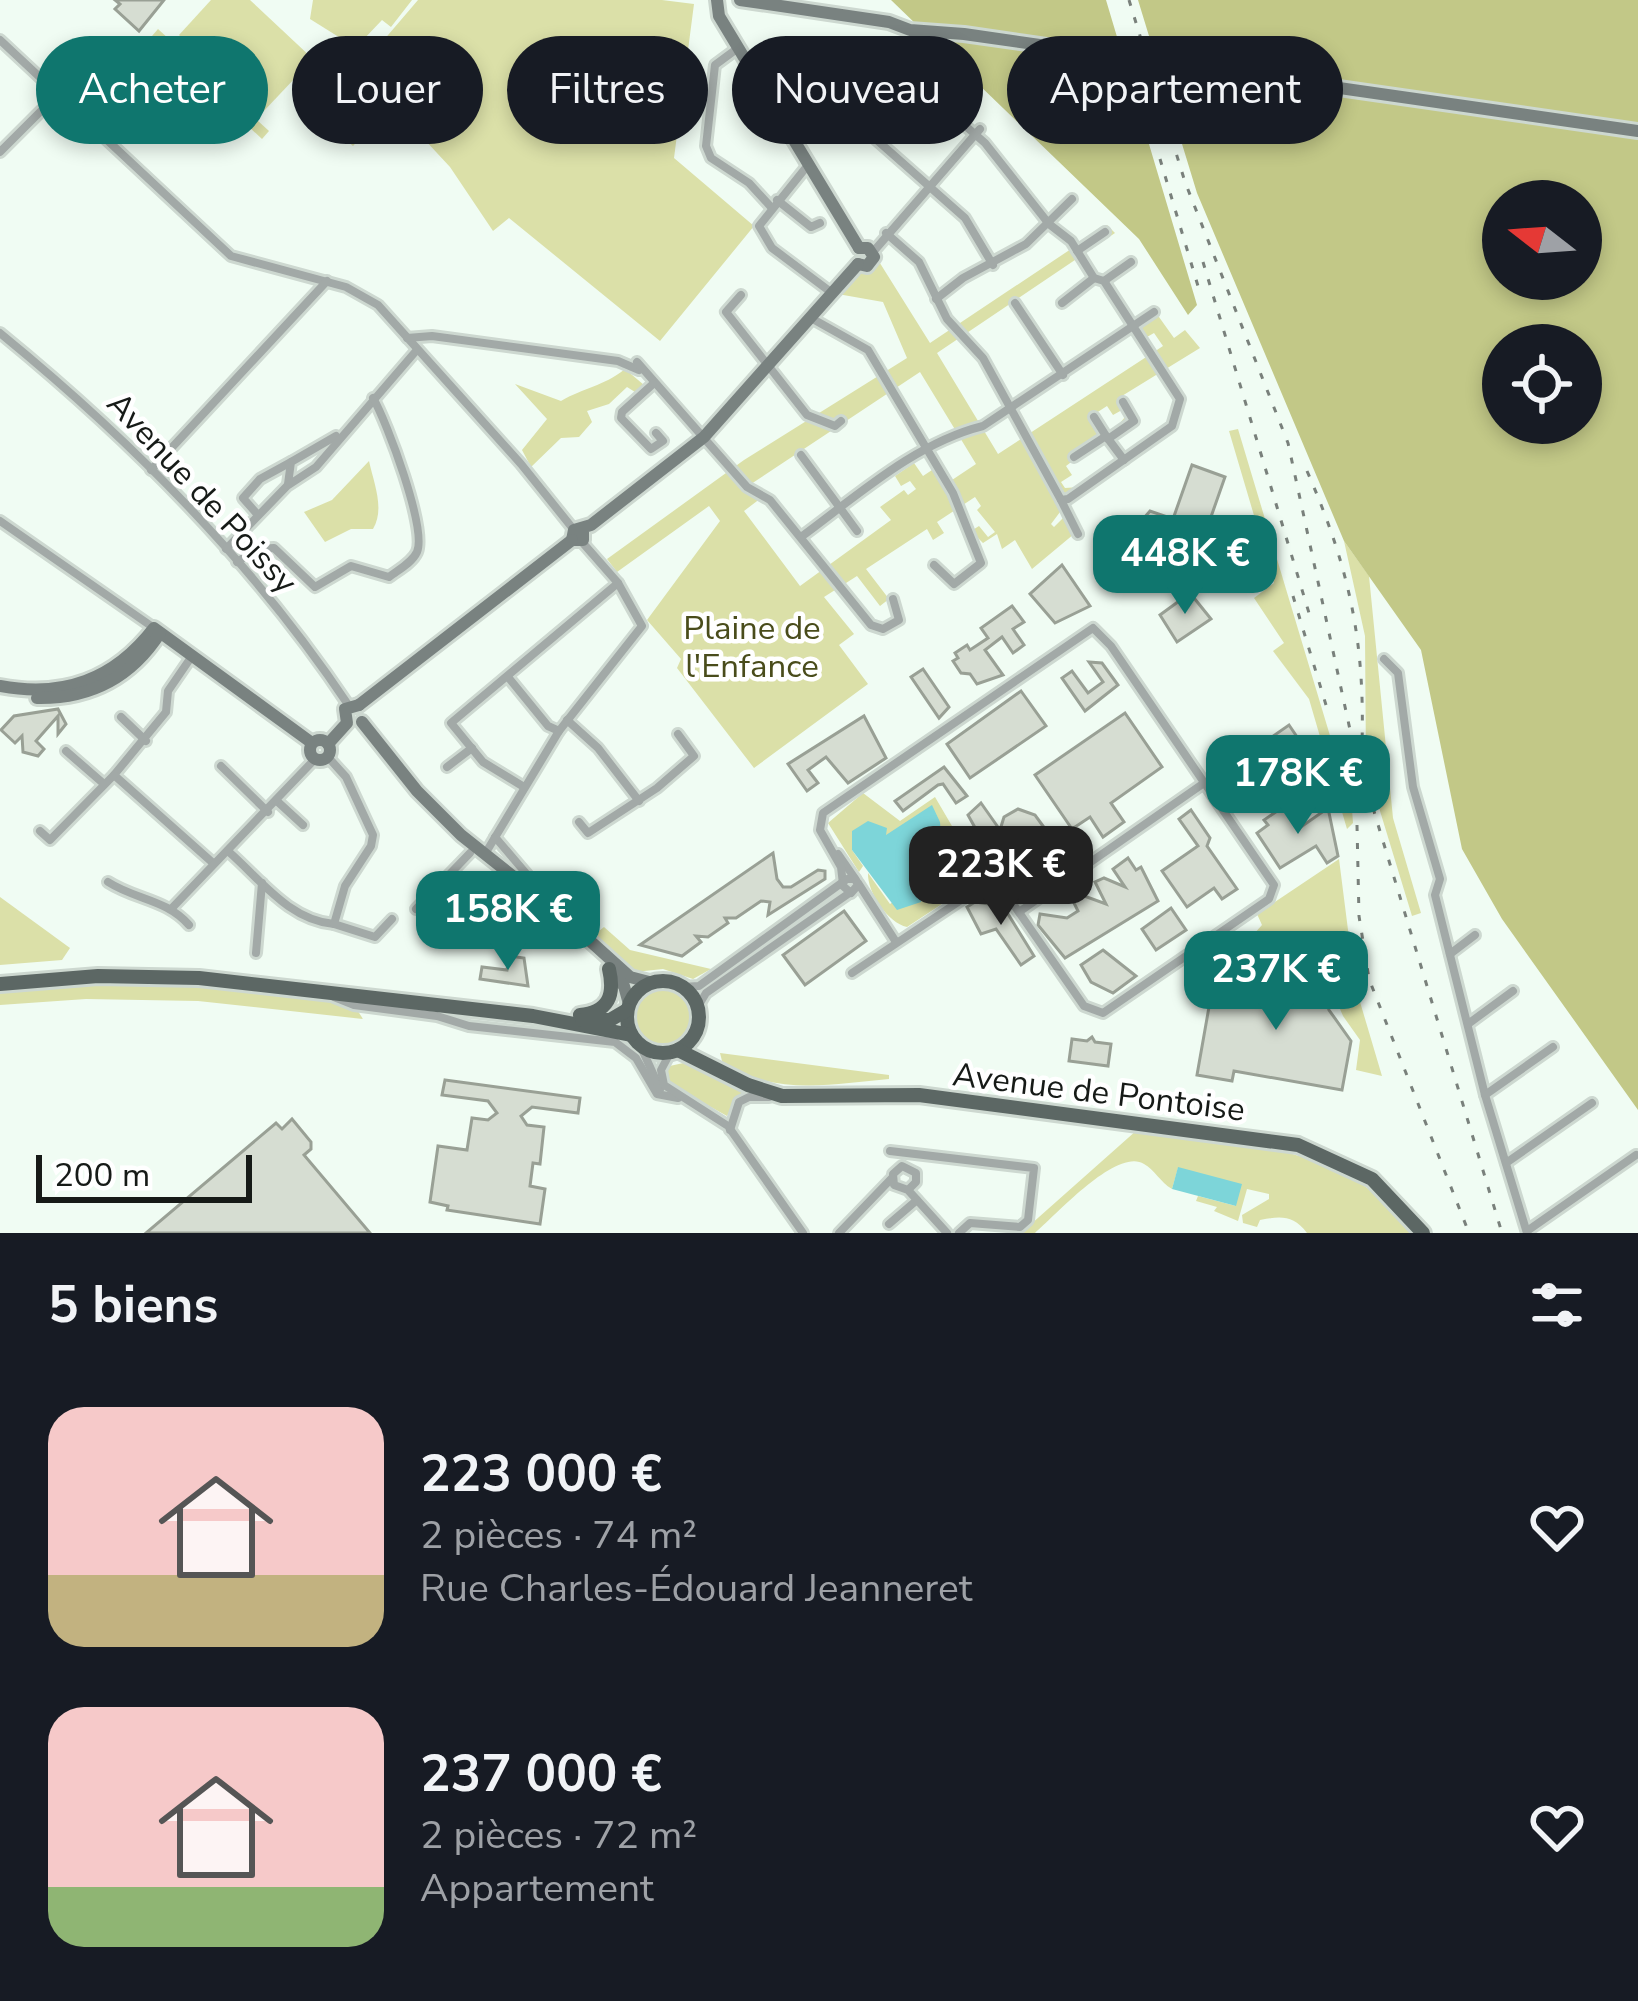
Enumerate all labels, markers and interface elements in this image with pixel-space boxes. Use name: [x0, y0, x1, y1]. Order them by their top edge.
chip: Acheter: [36, 36, 268, 144]
chip: Louer: [292, 36, 483, 144]
chip: Filtres: [507, 36, 708, 144]
chip: Nouveau: [732, 36, 983, 144]
chip: Appartement: [1007, 36, 1343, 144]
north arrow: [1482, 180, 1602, 300]
map controls: [1482, 180, 1602, 444]
button: locate: [1482, 324, 1602, 444]
street label: Avenue de Poissy: [97, 382, 307, 604]
pin: 448K €: [1087, 515, 1283, 617]
text: 448K €: [1120, 527, 1250, 580]
park label: Plaine de l'Enfance: [683, 606, 821, 689]
pin: 178K €: [1200, 735, 1396, 837]
text: 178K €: [1233, 747, 1363, 800]
pin: 223K €: [903, 826, 1099, 928]
text: 223K €: [936, 838, 1066, 891]
pin: 158K €: [410, 871, 606, 973]
text: 158K €: [443, 883, 573, 936]
pin: 237K €: [1178, 931, 1374, 1033]
text: 237K €: [1211, 943, 1341, 996]
street label: Avenue de Pontoise: [950, 1052, 1248, 1133]
scale bar: [36, 1149, 252, 1202]
text: 200 m: [54, 1153, 150, 1198]
text: 5 biens: [48, 1270, 218, 1340]
icon: filters: [1524, 1272, 1590, 1338]
text: 223 000 €: [420, 1439, 662, 1509]
icon: home: [144, 1455, 288, 1599]
icon: heart: [1524, 1494, 1590, 1560]
text: 2 pièces · 74 m²: [420, 1509, 697, 1562]
text: Rue Charles-Édouard Jeanneret: [420, 1562, 972, 1615]
text: 237 000 €: [420, 1739, 662, 1809]
icon: home: [144, 1755, 288, 1899]
icon: heart: [1524, 1794, 1590, 1860]
text: 2 pièces · 72 m²: [420, 1809, 697, 1862]
text: Appartement: [420, 1862, 654, 1915]

